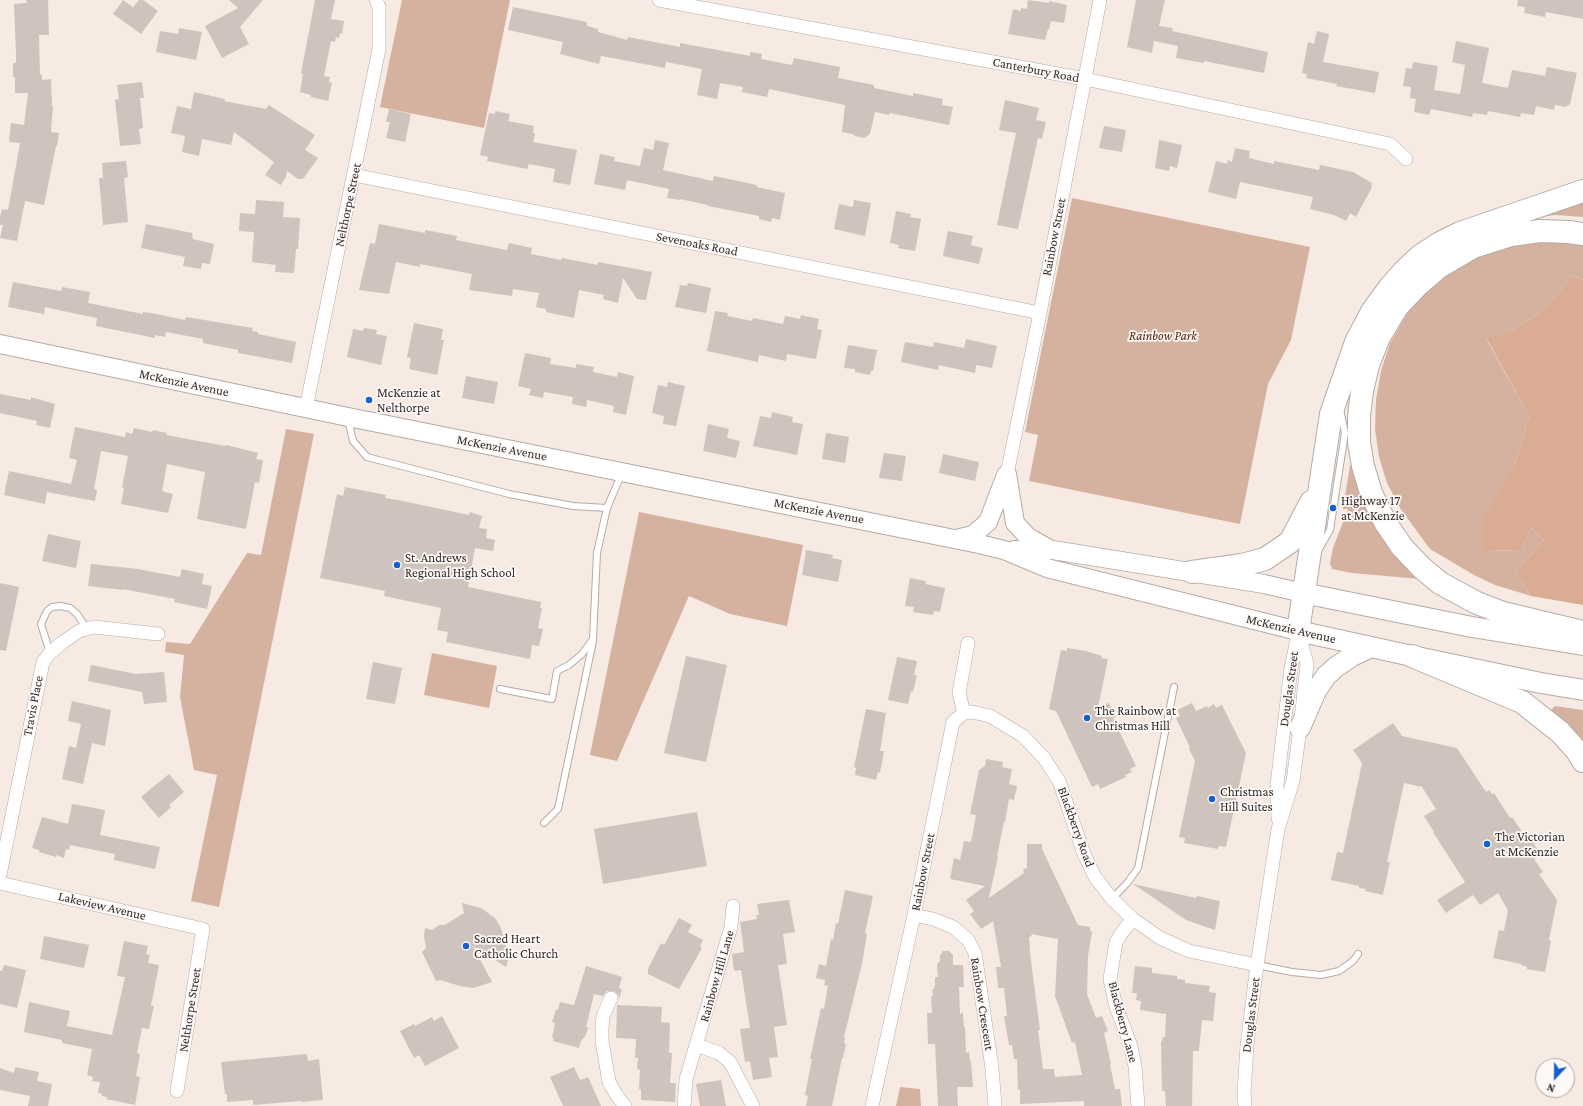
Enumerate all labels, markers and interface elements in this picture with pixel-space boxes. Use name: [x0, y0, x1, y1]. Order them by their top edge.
street label: Canterbury Road: [991, 54, 1081, 86]
street label: Nelthorpe Street: [331, 162, 365, 248]
street label: Rainbow Street: [1039, 197, 1069, 277]
street label: Sevenoaks Road: [655, 228, 739, 260]
park label: Rainbow Park: [1129, 328, 1197, 344]
street label: McKenzie Avenue: [138, 366, 230, 400]
place label: McKenzie at Nelthorpe: [377, 385, 441, 416]
marker: McKenzie at Nelthorpe: [364, 395, 374, 405]
street label: McKenzie Avenue: [456, 432, 548, 464]
place label: Highway 17 at McKenzie: [1341, 493, 1405, 524]
street label: McKenzie Avenue: [773, 495, 865, 527]
marker: Highway 17 at McKenzie: [1328, 503, 1338, 513]
place label: St. Andrews Regional High School: [405, 550, 515, 581]
marker: St. Andrews Regional High School: [392, 560, 402, 570]
street label: McKenzie Avenue: [1245, 611, 1337, 647]
street label: Douglas Street: [1276, 650, 1302, 728]
street label: Travis Place: [19, 674, 47, 738]
place label: The Rainbow at Christmas Hill: [1095, 703, 1176, 734]
marker: The Rainbow at Christmas Hill: [1082, 713, 1092, 723]
place label: Christmas Hill Suites: [1220, 784, 1274, 815]
street label: Blackberry Road: [1054, 785, 1098, 869]
marker: Christmas Hill Suites: [1207, 794, 1217, 804]
place label: The Victorian at McKenzie: [1495, 829, 1565, 860]
street label: Rainbow Street: [908, 832, 938, 912]
marker: The Victorian at McKenzie: [1482, 839, 1492, 849]
street label: Lakeview Avenue: [57, 888, 147, 924]
street label: Rainbow Hill Lane: [696, 928, 738, 1024]
place label: Sacred Heart Catholic Church: [474, 931, 558, 962]
marker: Sacred Heart Catholic Church: [461, 941, 471, 951]
street label: Rainbow Crescent: [967, 956, 997, 1052]
street label: Nelthorpe Street: [176, 967, 204, 1053]
street label: Douglas Street: [1239, 976, 1263, 1054]
street label: Blackberry Lane: [1105, 980, 1141, 1064]
north arrow: [1535, 1058, 1575, 1098]
text: N: [1545, 1081, 1557, 1095]

